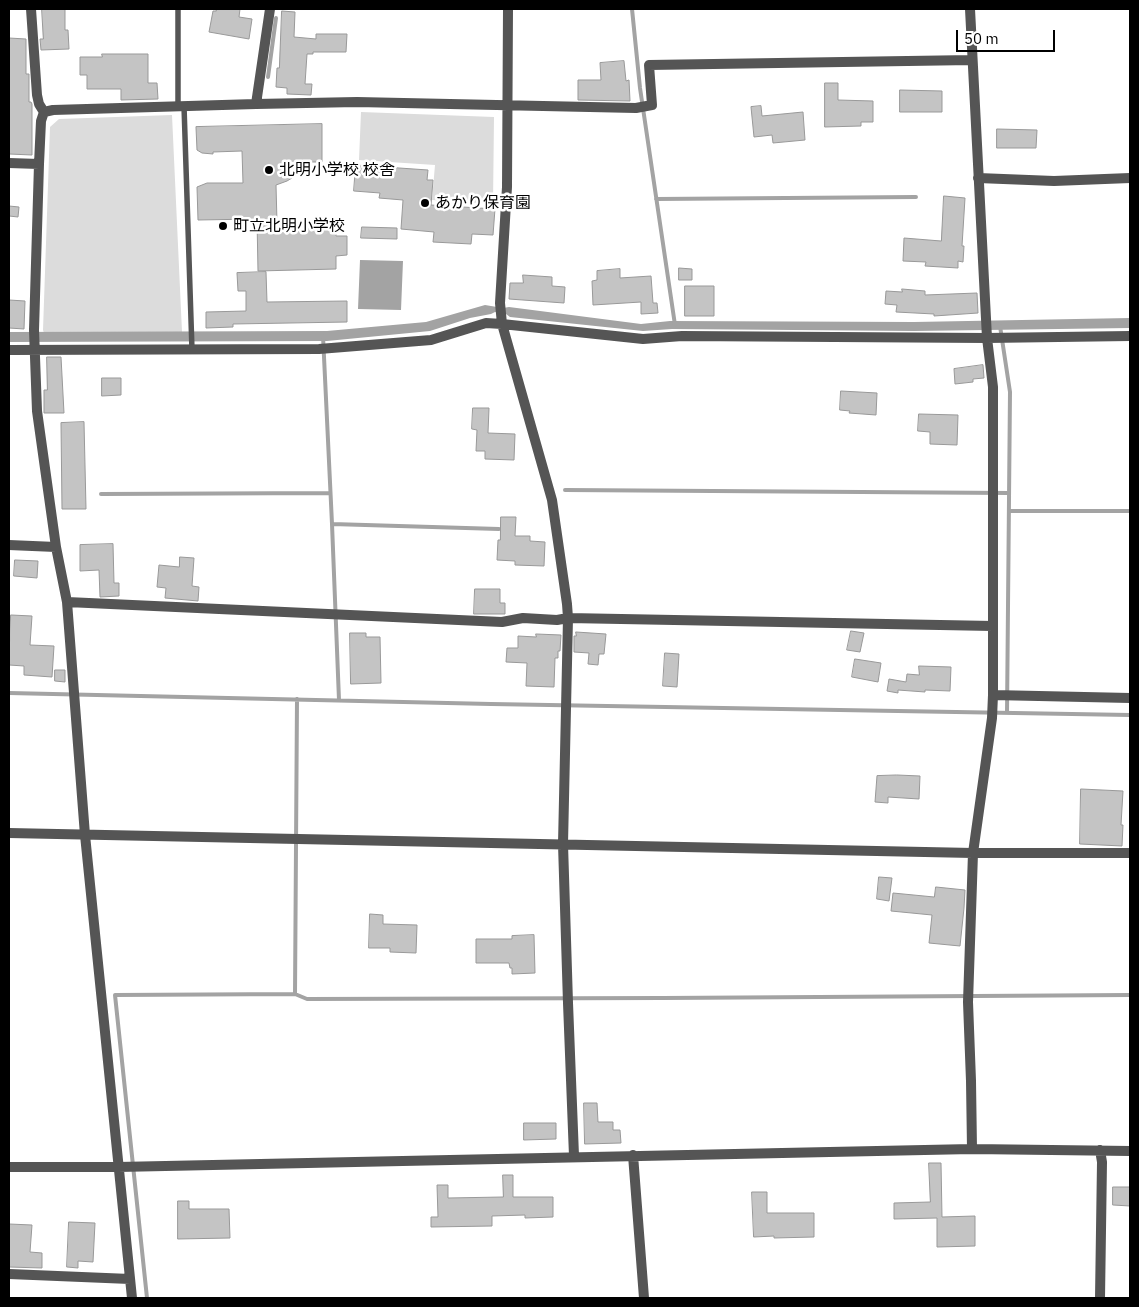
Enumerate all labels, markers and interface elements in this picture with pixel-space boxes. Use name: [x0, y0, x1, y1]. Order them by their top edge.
scale bar: [959, 20, 1058, 52]
text: 50 m: [964, 29, 999, 48]
place label: 北明小学校 校舎: [279, 160, 395, 180]
marker: 北明小学校 校舎: [263, 164, 275, 176]
place label: あかり保育園: [435, 193, 531, 213]
marker: あかり保育園: [419, 197, 431, 209]
place label: 町立北明小学校: [233, 216, 345, 236]
marker: 町立北明小学校: [217, 220, 229, 232]

